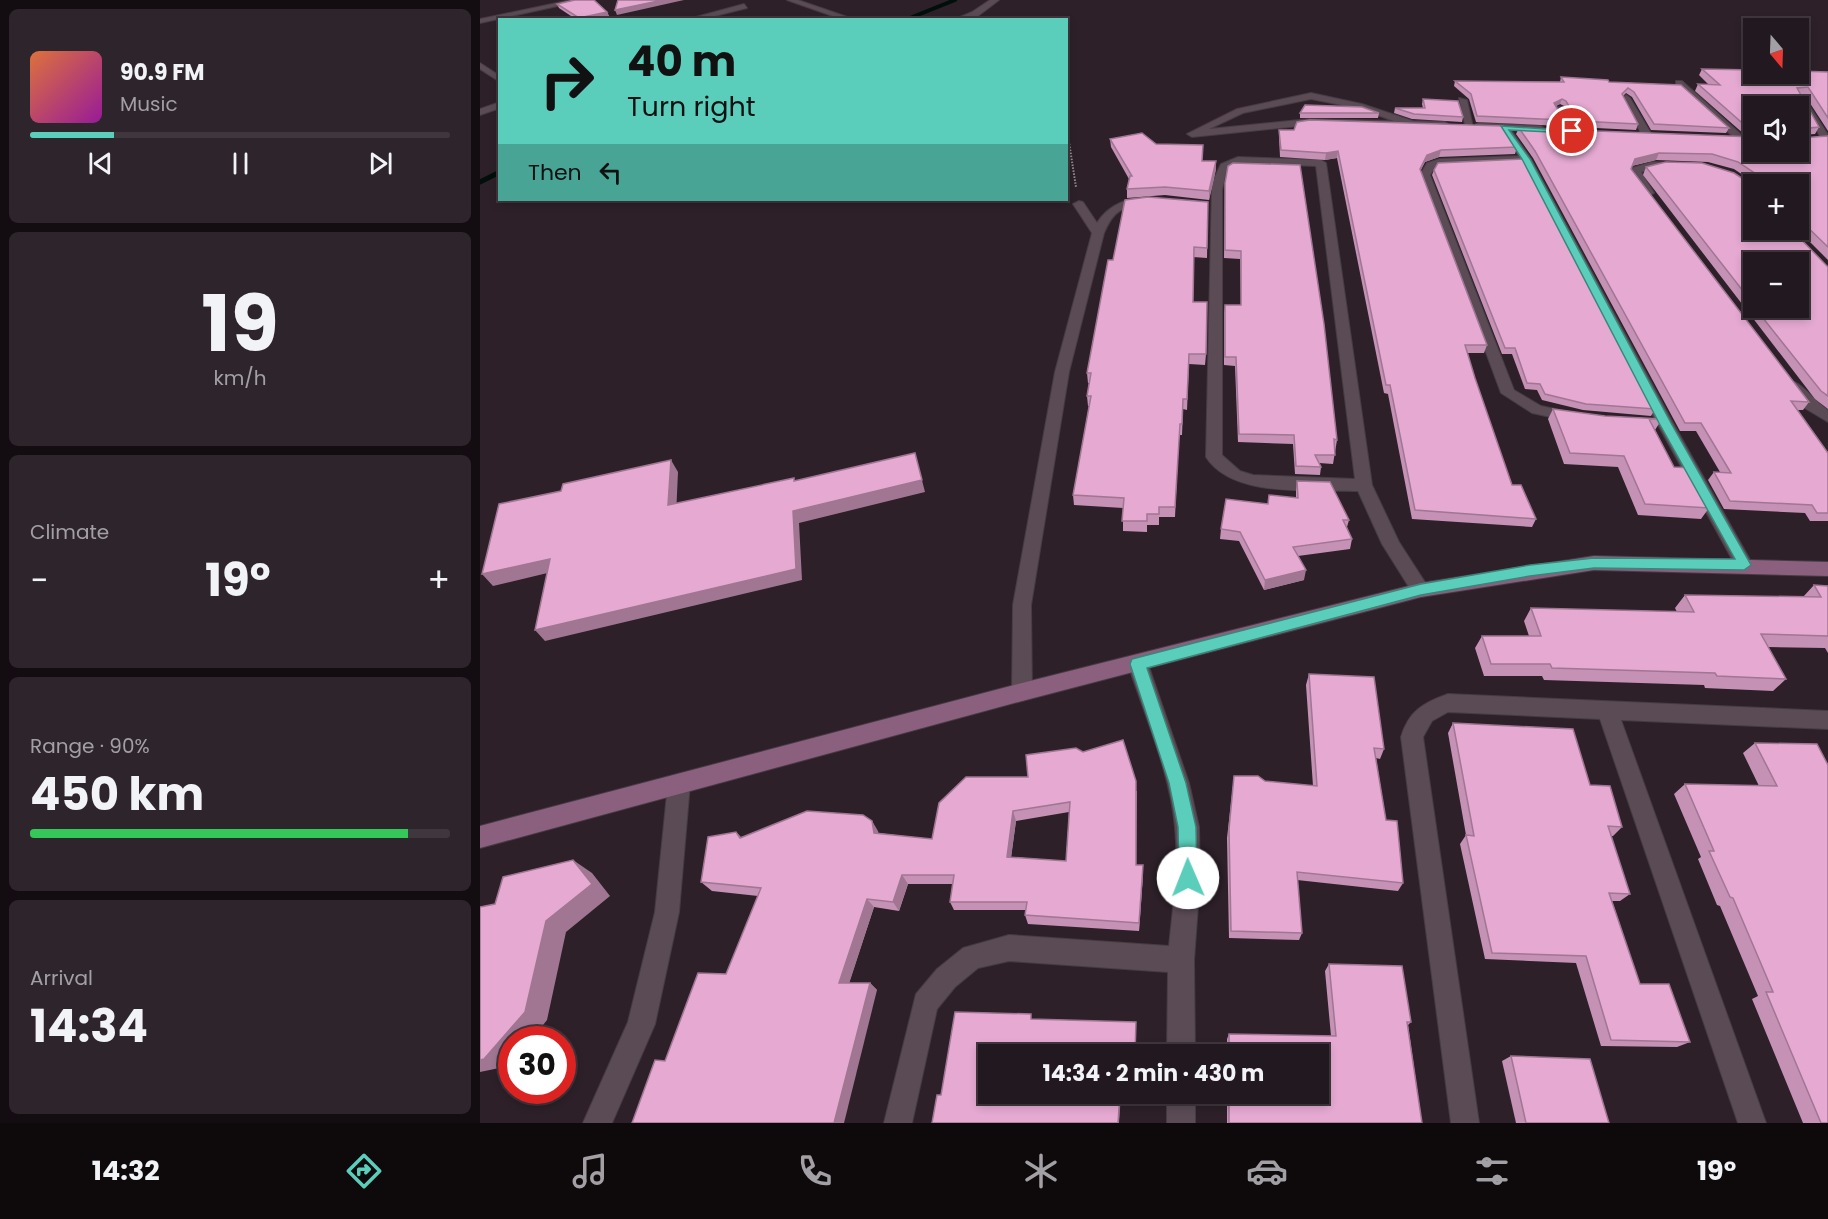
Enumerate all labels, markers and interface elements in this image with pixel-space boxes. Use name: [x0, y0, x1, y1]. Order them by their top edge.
north arrow: [1743, 18, 1809, 84]
map controls: [1743, 18, 1809, 318]
text: 40 m: [627, 32, 736, 91]
icon: right: [528, 42, 606, 120]
text: 90.9 FM: [120, 57, 205, 88]
text: Turn right: [627, 88, 756, 125]
text: Music: [120, 90, 178, 118]
button: sound: [1743, 96, 1809, 162]
pin: [1546, 105, 1597, 156]
icon: arrive: [1555, 114, 1588, 147]
icon: previous: [84, 147, 117, 180]
icon: pause: [224, 147, 257, 180]
icon: next: [364, 147, 397, 180]
icon: left: [594, 156, 627, 189]
text: Then: [528, 157, 582, 188]
button: +: [1743, 174, 1809, 240]
button: −: [1743, 252, 1809, 318]
text: 19: [201, 269, 279, 378]
text: km/h: [213, 364, 267, 392]
text: Climate: [30, 518, 109, 546]
text: 19°: [205, 549, 271, 612]
text: −: [30, 557, 48, 604]
text: +: [427, 557, 450, 604]
text: Range · 90%: [30, 732, 150, 760]
text: 450 km: [30, 763, 204, 826]
position arrow: [1156, 846, 1220, 910]
text: Arrival: [30, 964, 93, 992]
text: 14:34: [30, 995, 148, 1058]
speed limit sign: 30: [498, 1026, 576, 1104]
text: 14:34 · 2 min · 430 m: [1043, 1058, 1264, 1089]
icon: directions: [343, 1150, 385, 1192]
icon: music: [569, 1150, 611, 1192]
icon: phone: [794, 1150, 836, 1192]
icon: climate: [1020, 1150, 1062, 1192]
icon: car: [1246, 1150, 1288, 1192]
icon: filters: [1471, 1150, 1513, 1192]
text: 14:32: [92, 1152, 160, 1189]
text: 19°: [1697, 1152, 1736, 1189]

